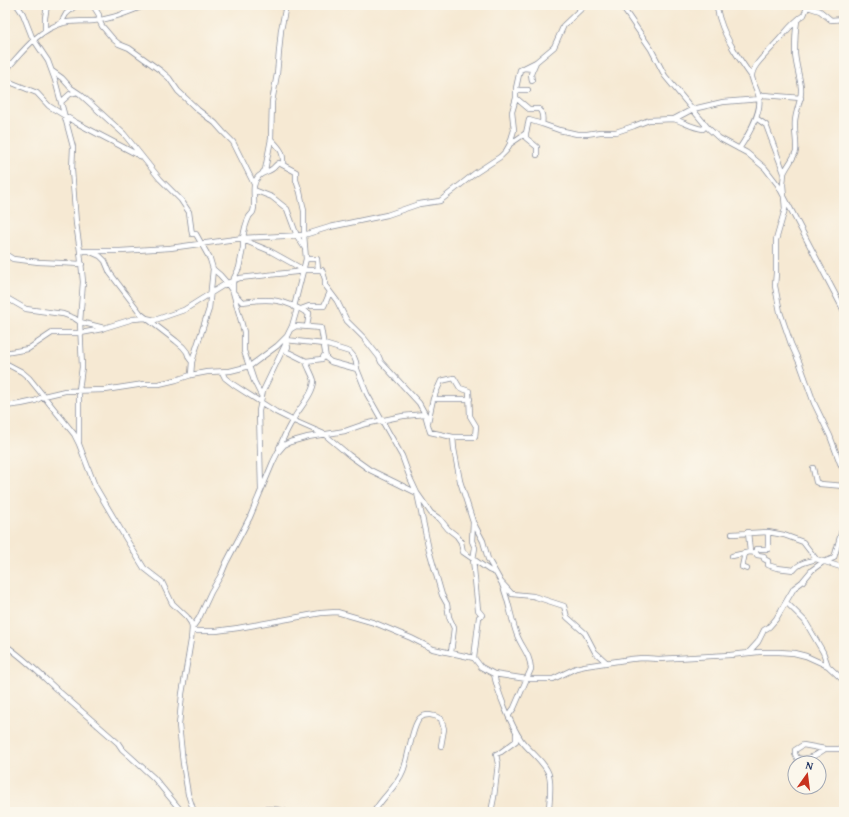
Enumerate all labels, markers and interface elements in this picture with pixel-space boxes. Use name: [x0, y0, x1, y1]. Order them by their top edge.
north arrow: [787, 755, 827, 795]
text: N: [804, 757, 816, 774]

